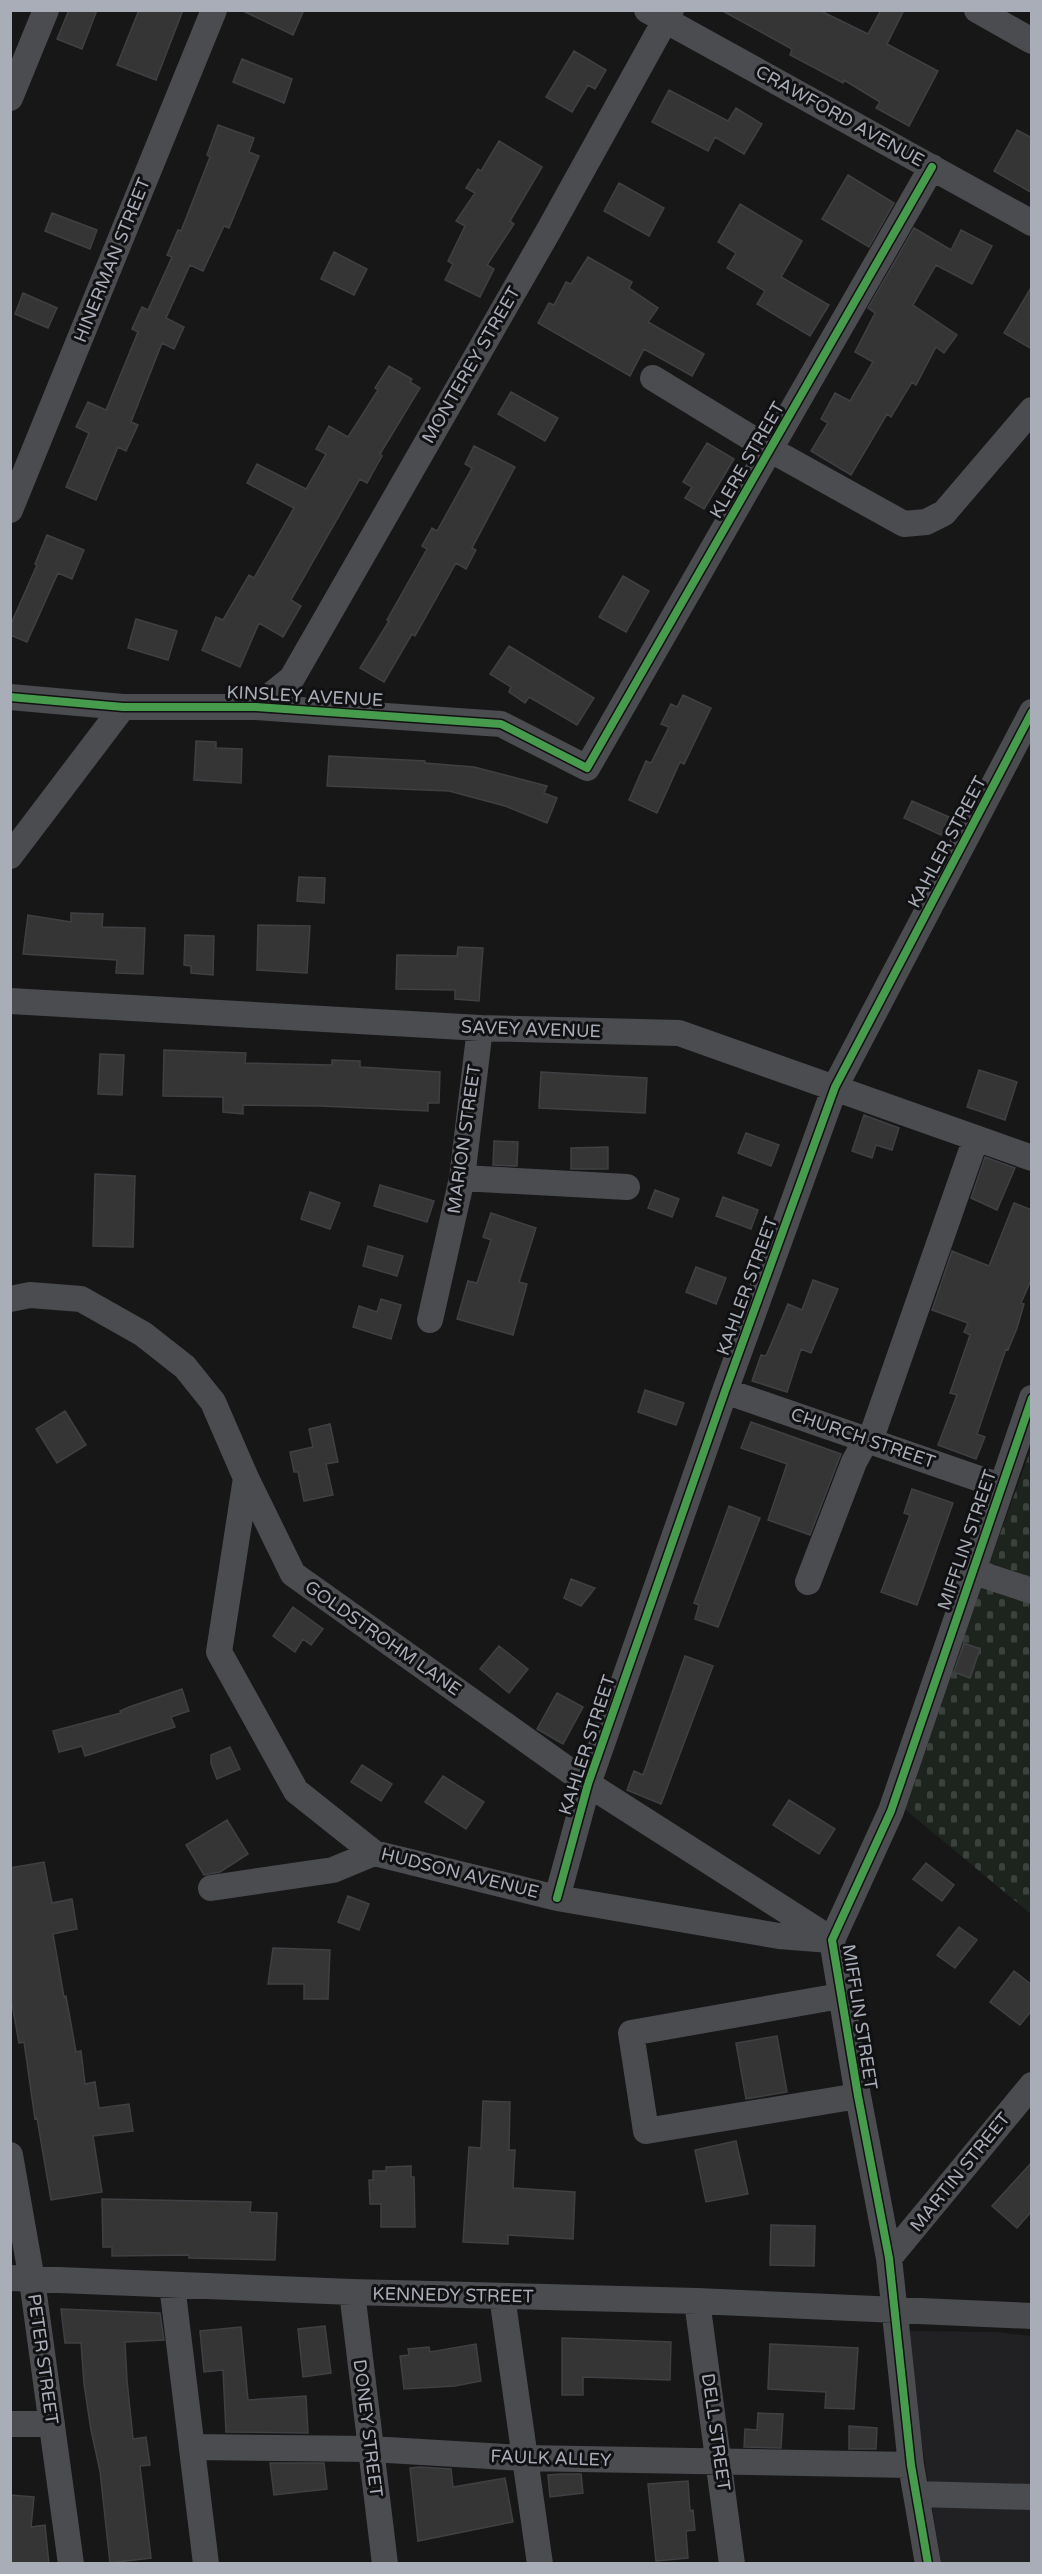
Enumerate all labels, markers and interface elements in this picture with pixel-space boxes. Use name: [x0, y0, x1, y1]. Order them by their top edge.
street label: CRAWFORD AVENUE: [752, 60, 928, 172]
street label: HINERMAN STREET: [69, 174, 155, 346]
street label: MONTEREY STREET: [417, 283, 525, 447]
street label: KLERE STREET: [705, 398, 789, 522]
street label: KINSLEY AVENUE: [226, 681, 384, 711]
street label: KAHLER STREET: [903, 772, 991, 912]
street label: SAVEY AVENUE: [461, 1016, 601, 1042]
street label: MARION STREET: [443, 1063, 485, 1215]
street label: KAHLER STREET: [712, 1214, 782, 1358]
street label: CHURCH STREET: [788, 1403, 938, 1473]
street label: MIFFLIN STREET: [933, 1467, 1001, 1613]
street label: GOLDSTROHM LANE: [301, 1576, 465, 1700]
street label: KAHLER STREET: [554, 1672, 620, 1818]
street label: HUDSON AVENUE: [379, 1843, 541, 1903]
street label: MIFFLIN STREET: [838, 1943, 882, 2091]
street label: MARTIN STREET: [905, 2108, 1015, 2236]
street label: KENNEDY STREET: [372, 2283, 534, 2307]
street label: PETER STREET: [23, 2292, 63, 2426]
street label: DONEY STREET: [349, 2358, 387, 2498]
street label: DELL STREET: [697, 2372, 735, 2492]
street label: FAULK ALLEY: [490, 2445, 612, 2471]

